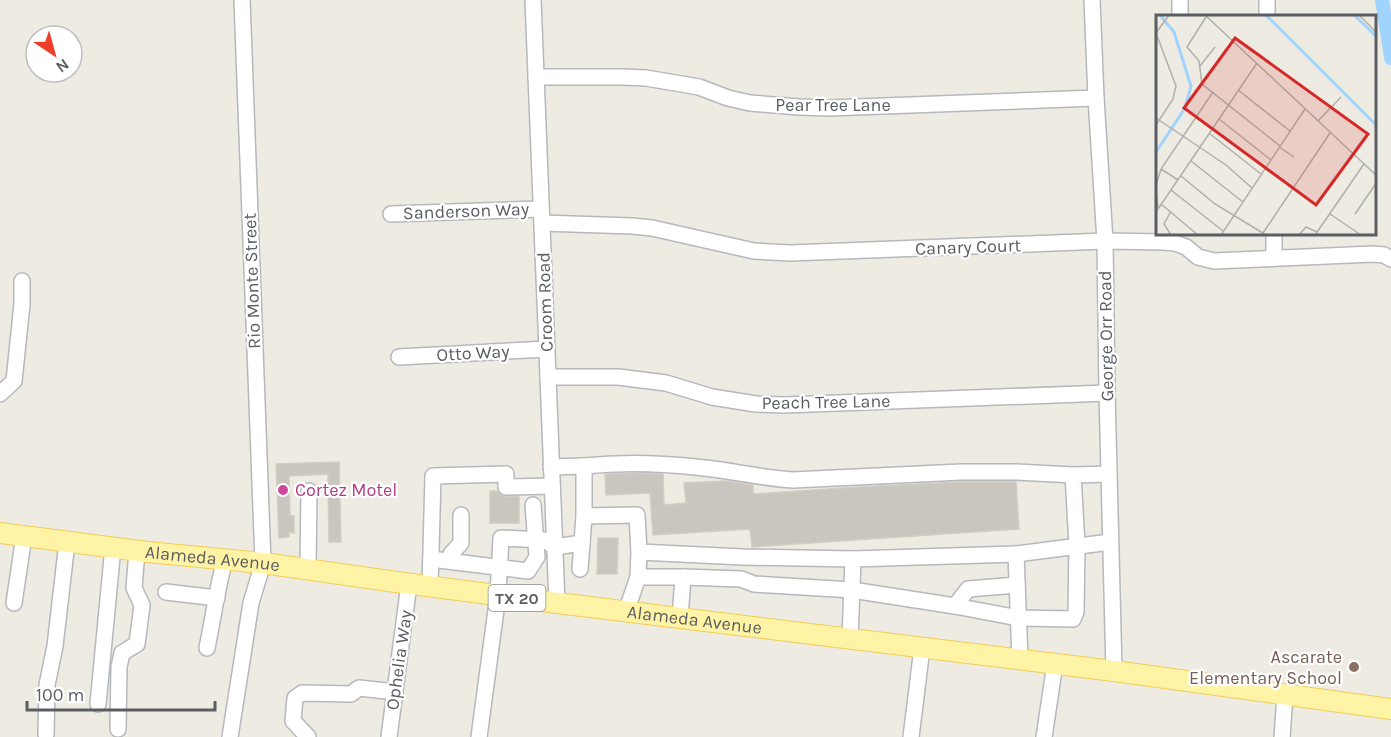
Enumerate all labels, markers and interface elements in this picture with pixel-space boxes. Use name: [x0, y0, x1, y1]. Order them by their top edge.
inset map: [1156, 15, 1376, 236]
north arrow: [24, 24, 84, 84]
text: N: [52, 55, 73, 77]
street label: Pear Tree Lane: [775, 94, 891, 116]
street label: Sanderson Way: [402, 198, 530, 224]
street label: Rio Monte Street: [239, 212, 265, 349]
street label: Canary Court: [915, 234, 1022, 260]
street label: Croom Road: [532, 252, 558, 352]
street label: George Orr Road: [1094, 270, 1118, 402]
street label: Otto Way: [436, 340, 511, 366]
street label: Peach Tree Lane: [761, 390, 891, 414]
place label: Cortez Motel: [295, 479, 397, 501]
marker: Cortez Motel: [276, 483, 290, 497]
street label: Alameda Avenue: [144, 541, 281, 576]
road number: TX 20: [488, 585, 546, 611]
street label: Alameda Avenue: [626, 601, 763, 639]
street label: Ophelia Way: [381, 608, 417, 711]
place label: Ascarate Elementary School: [1189, 646, 1342, 689]
marker: Ascarate Elementary School: [1347, 660, 1361, 674]
scale bar: [27, 674, 214, 712]
text: 100 m: [36, 684, 84, 706]

